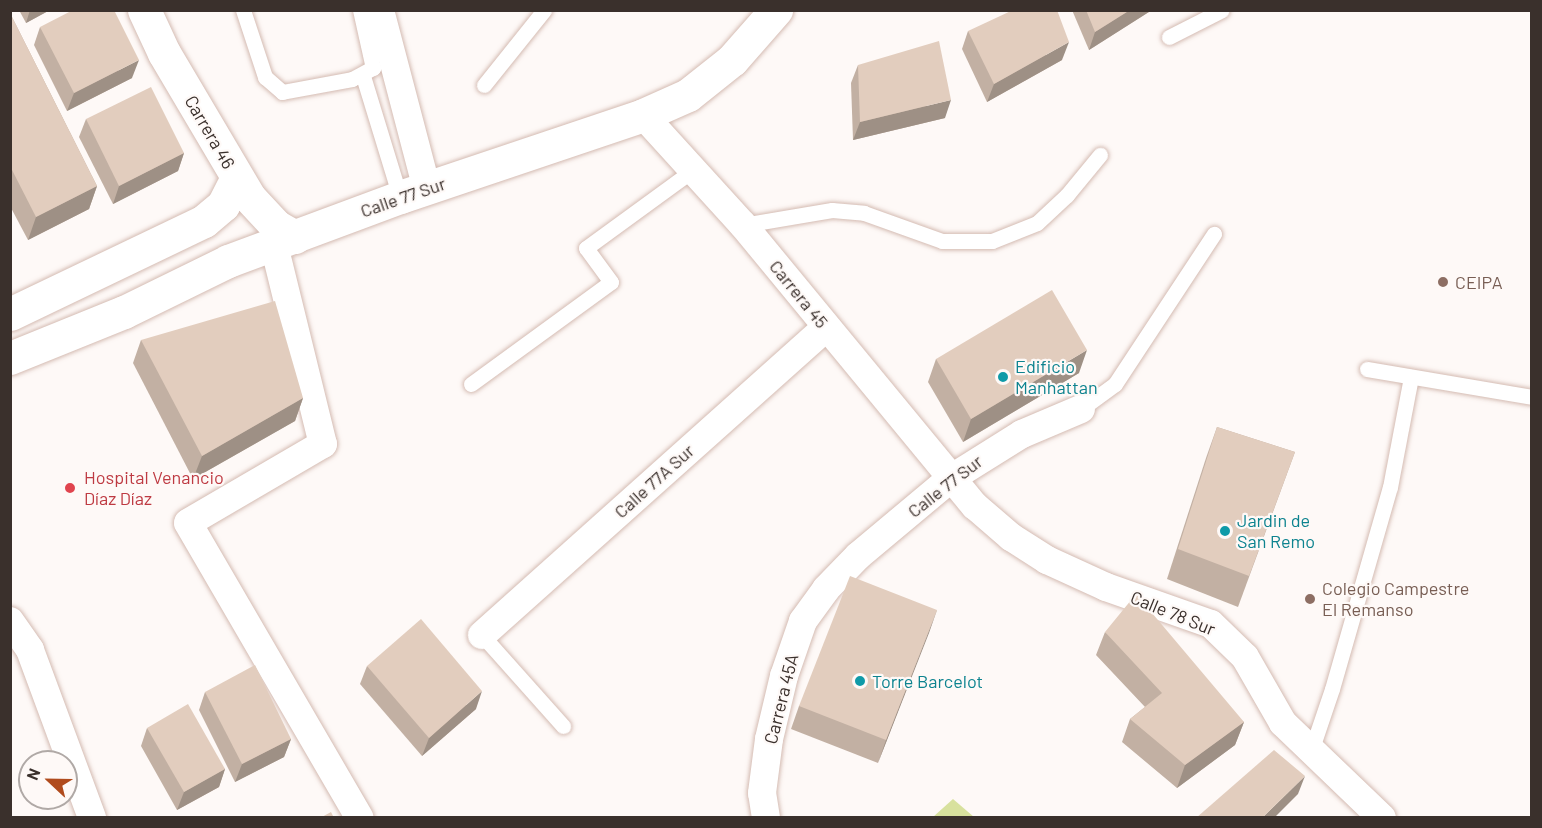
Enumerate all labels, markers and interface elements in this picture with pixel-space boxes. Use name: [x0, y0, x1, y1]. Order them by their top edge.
street label: Carrera 46: [180, 91, 240, 173]
street label: Calle 77 Sur: [357, 172, 449, 222]
street label: Carrera 45: [765, 256, 833, 332]
place label: CEIPA: [1455, 271, 1503, 293]
marker: CEIPA: [1436, 275, 1450, 289]
place label: Edificio Manhattan: [1015, 356, 1098, 398]
marker: Edificio Manhattan: [996, 370, 1010, 384]
street label: Calle 77A Sur: [610, 440, 698, 522]
street label: Calle 77 Sur: [903, 450, 987, 522]
place label: Hospital Venancio Díaz Díaz: [84, 467, 224, 510]
marker: Hospital Venancio Díaz Díaz: [61, 479, 79, 497]
place label: Jardin de San Remo: [1237, 510, 1315, 552]
marker: Jardin de San Remo: [1218, 524, 1232, 538]
place label: Colegio Campestre El Remanso: [1322, 578, 1469, 620]
street label: Calle 78 Sur: [1127, 586, 1219, 640]
marker: Colegio Campestre El Remanso: [1303, 592, 1317, 606]
street label: Carrera 45A: [759, 652, 803, 746]
place label: Torre Barcelot: [872, 670, 983, 692]
marker: Torre Barcelot: [853, 674, 867, 688]
north arrow: [18, 750, 78, 810]
text: N: [22, 765, 43, 782]

